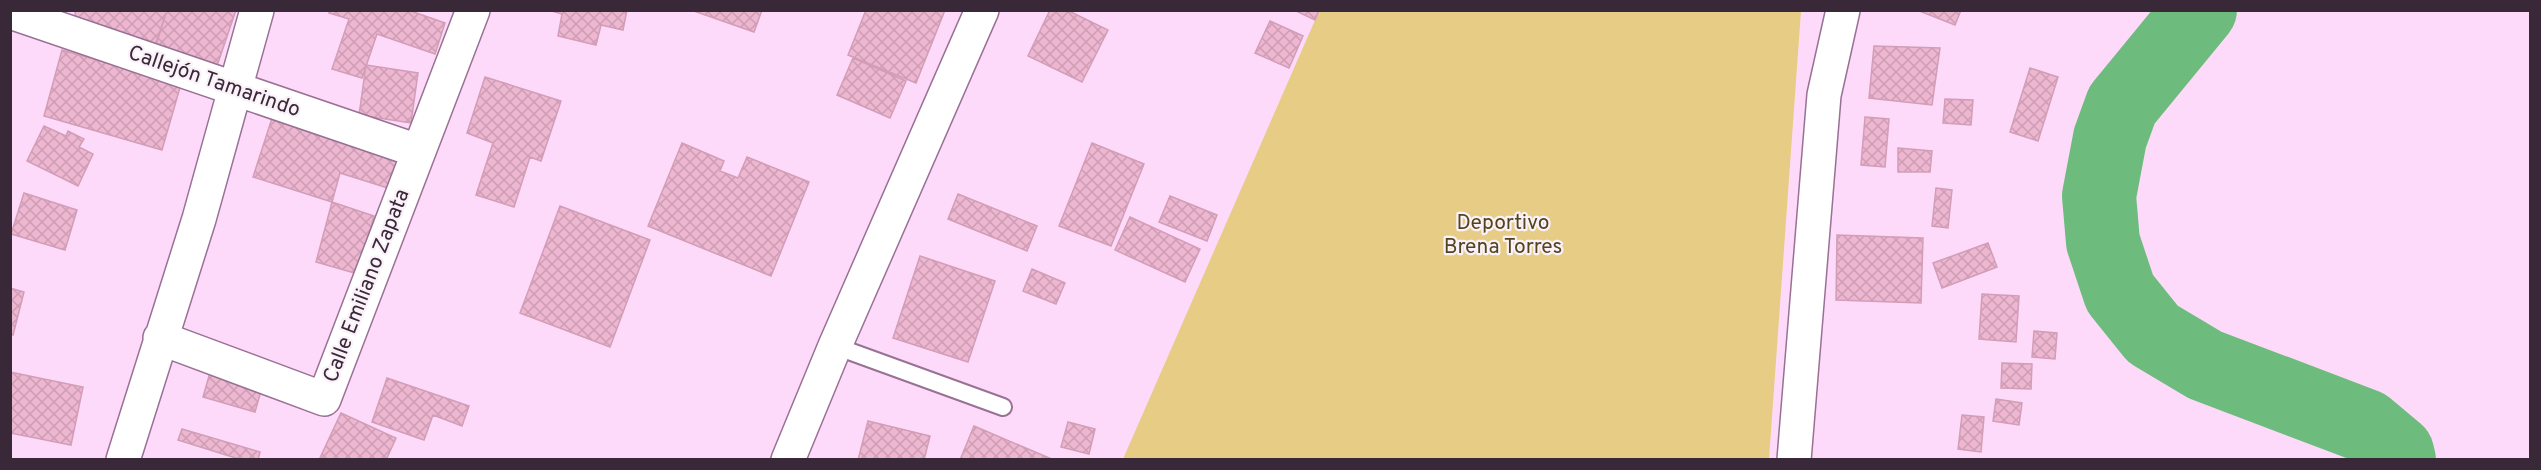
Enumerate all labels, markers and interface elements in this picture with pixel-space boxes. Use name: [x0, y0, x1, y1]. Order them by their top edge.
street label: Callejón Tamarindo: [124, 40, 304, 124]
street label: Calle Emiliano Zapata: [318, 185, 416, 387]
park label: Deportivo Brena Torres: [1444, 210, 1562, 261]

